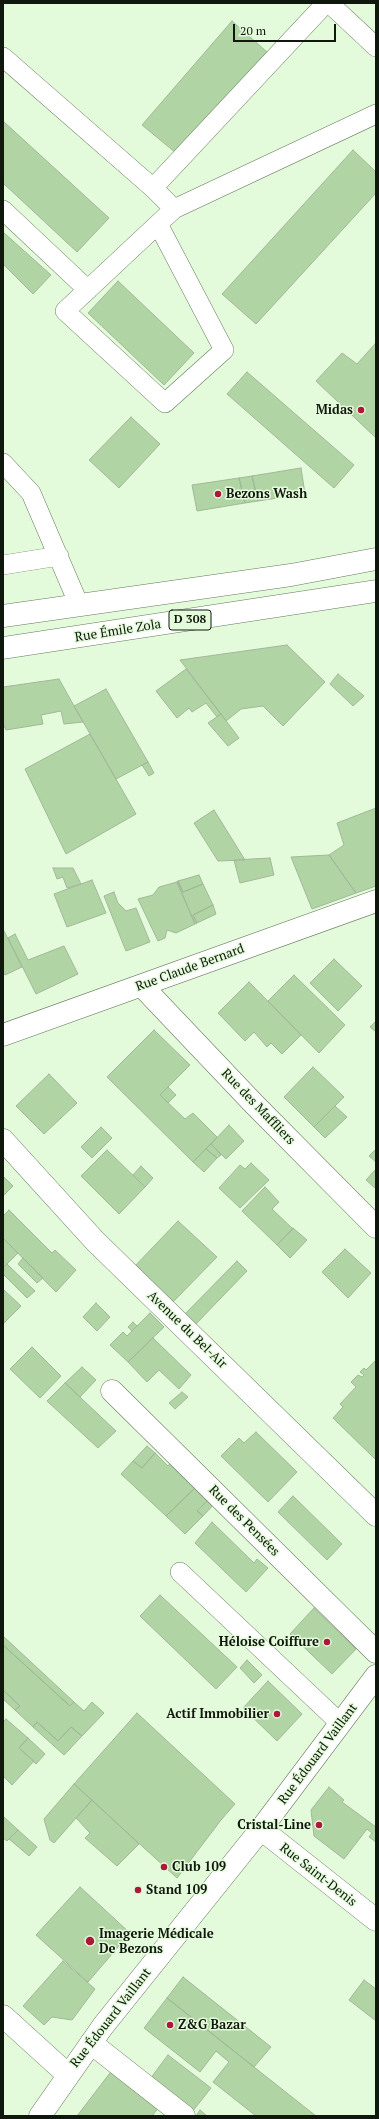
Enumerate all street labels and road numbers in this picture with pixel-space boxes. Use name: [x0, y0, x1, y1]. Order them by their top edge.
road number: D 308: [169, 610, 211, 630]
street label: Rue Émile Zola: [74, 616, 162, 646]
street label: Rue Claude Bernard: [133, 941, 247, 995]
street label: Rue des Maffliers: [218, 1066, 298, 1148]
street label: Avenue du Bel-Air: [144, 1288, 230, 1372]
street label: Rue des Pensées: [205, 1482, 283, 1560]
street label: Rue Édouard Vaillant: [275, 1701, 361, 1807]
street label: Rue Saint-Denis: [276, 1840, 360, 1910]
street label: Rue Édouard Vaillant: [67, 1965, 155, 2071]

